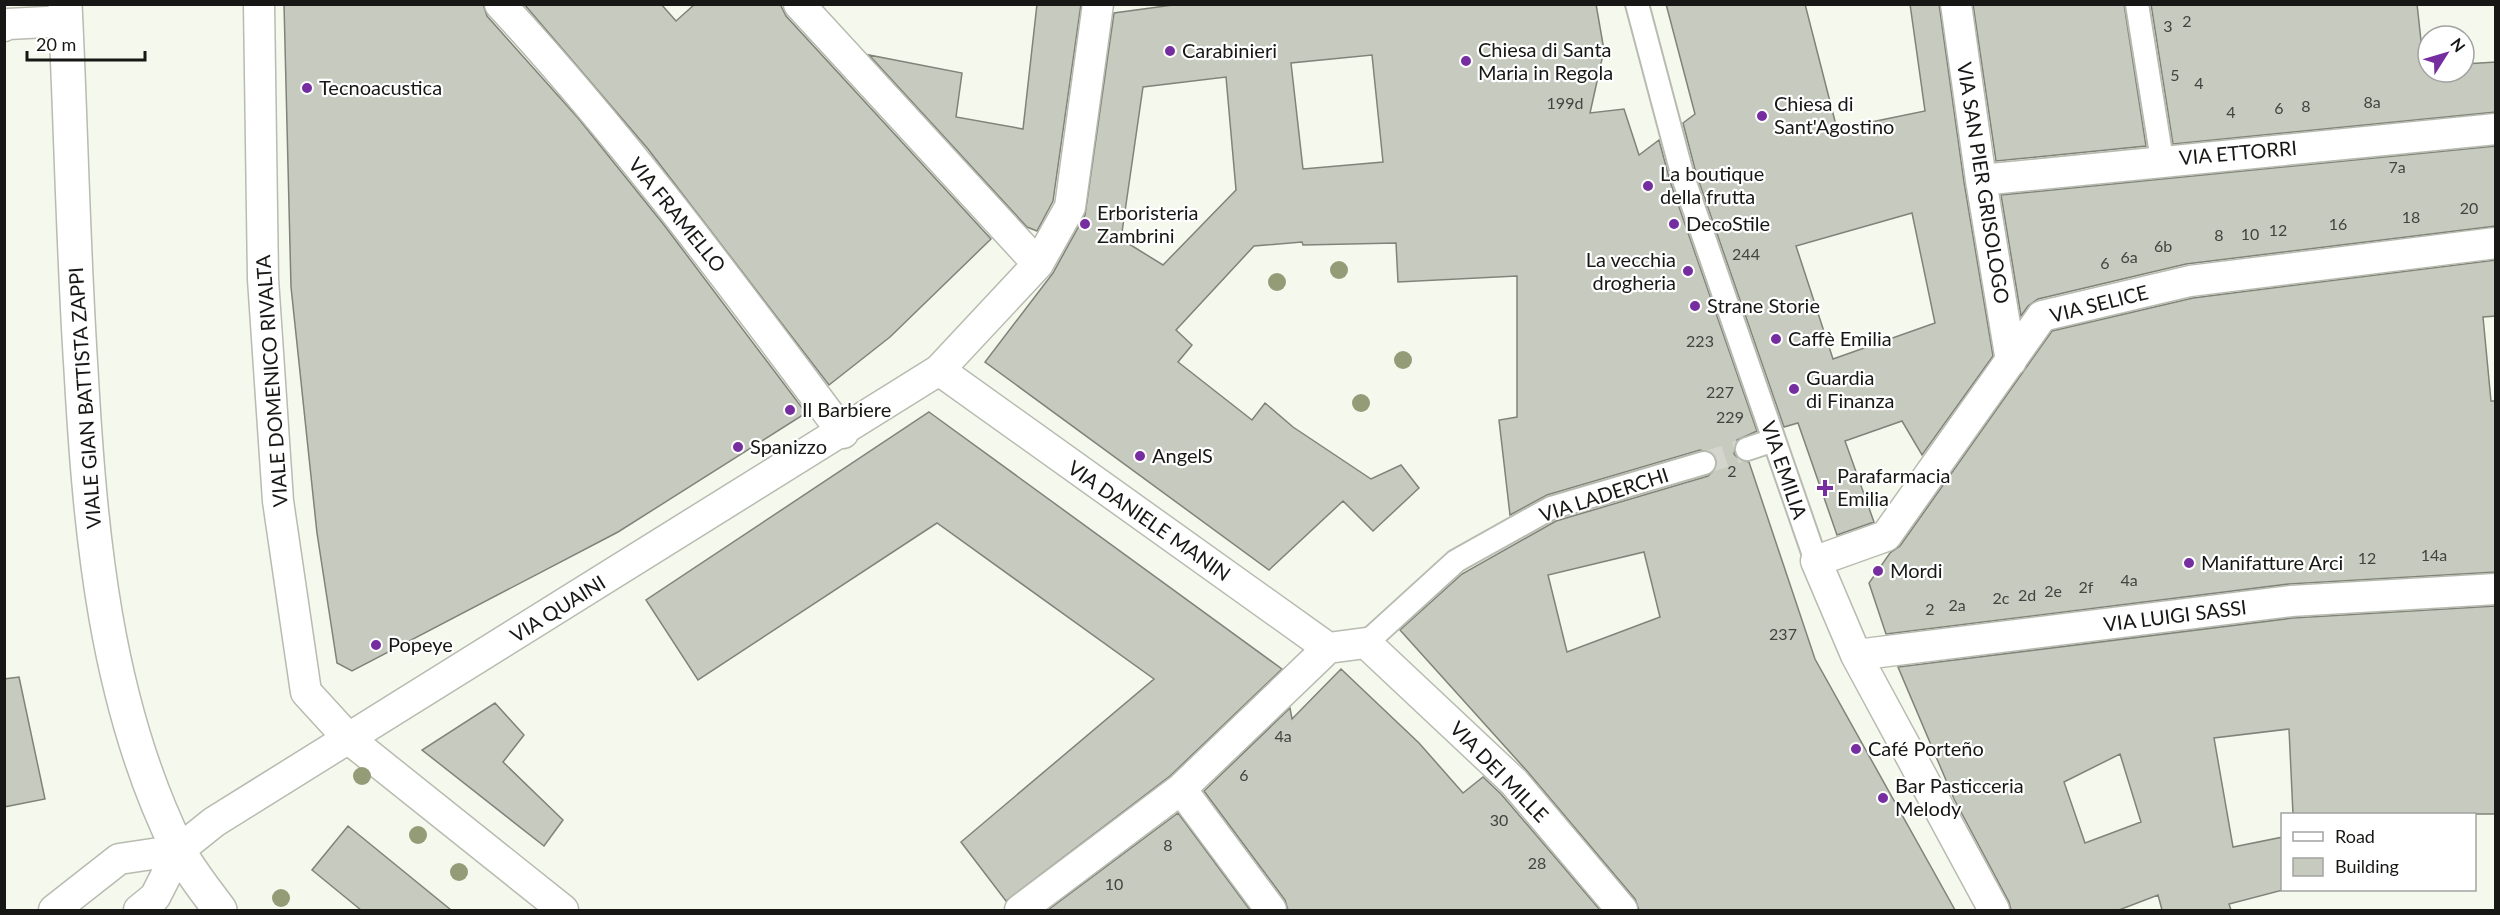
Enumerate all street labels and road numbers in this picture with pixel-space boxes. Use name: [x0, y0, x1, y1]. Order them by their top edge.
street label: VIA SAN PIER GRISOLOGO: [1953, 60, 2015, 305]
street label: VIA ETTORRI: [2178, 135, 2298, 169]
street label: VIA FRAMELLO: [624, 152, 731, 277]
street label: VIALE DOMENICO RIVALTA: [250, 254, 292, 508]
street label: VIALE GIAN BATTISTA ZAPPI: [63, 266, 105, 530]
street label: VIA SELICE: [2047, 279, 2150, 327]
street label: VIA EMILIA: [1757, 417, 1813, 522]
street label: VIA DANIELE MANIN: [1064, 455, 1236, 585]
street label: VIA LADERCHI: [1536, 462, 1671, 526]
street label: VIA QUAINI: [506, 569, 609, 647]
street label: VIA LUIGI SASSI: [2102, 594, 2248, 636]
street label: VIA DEI MILLE: [1446, 716, 1554, 827]

